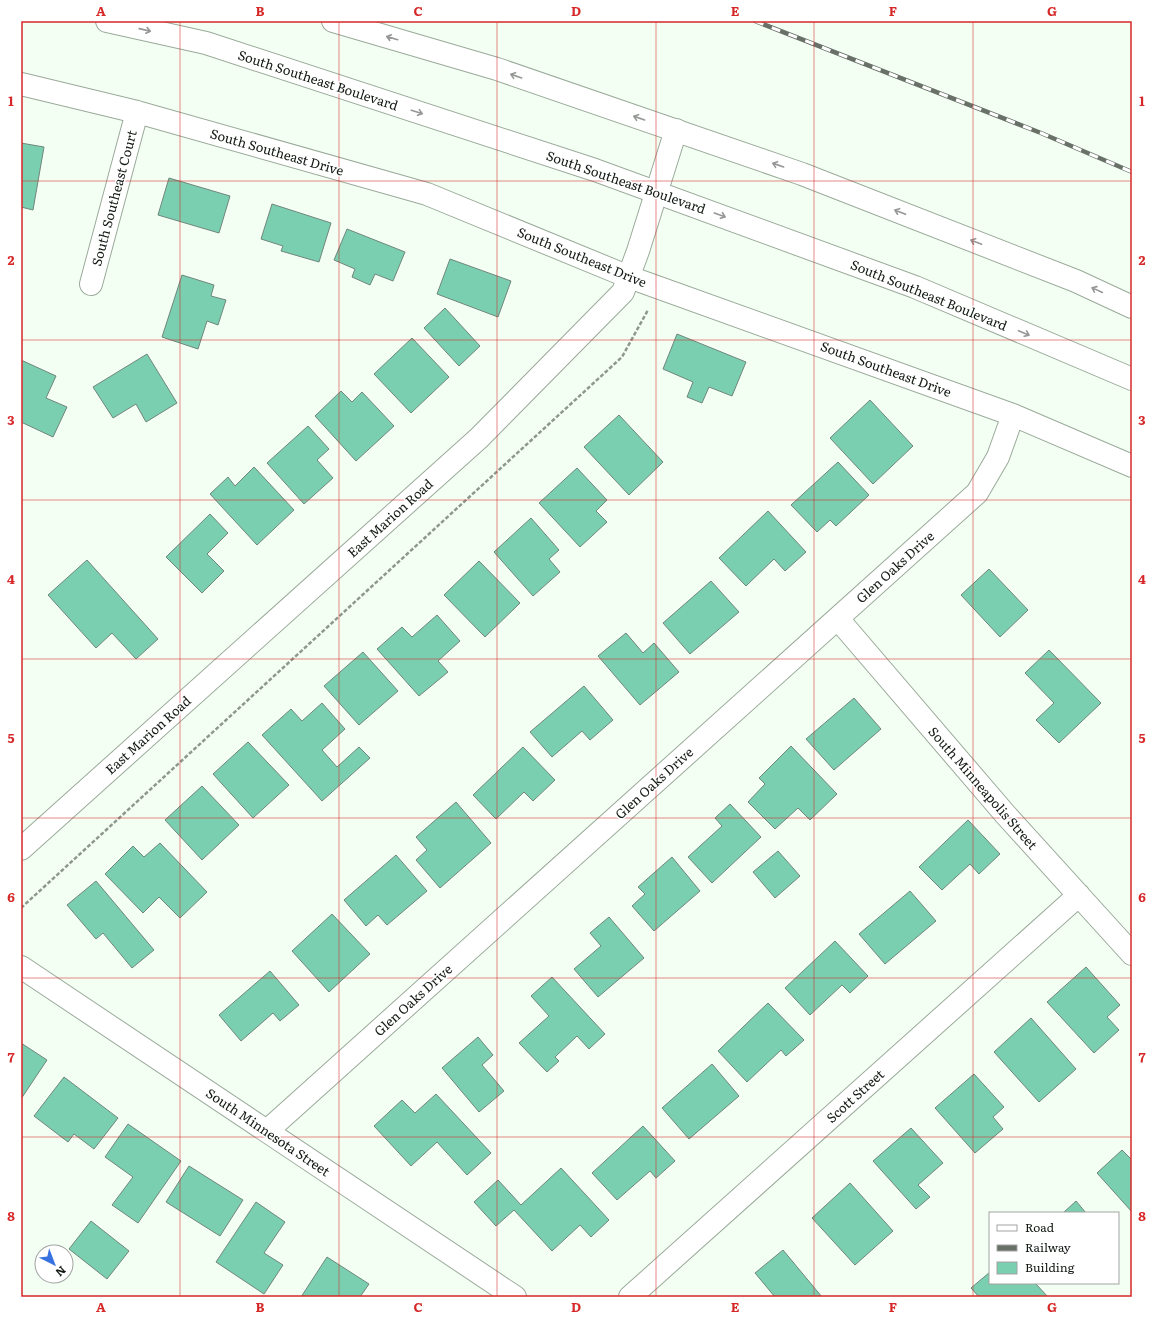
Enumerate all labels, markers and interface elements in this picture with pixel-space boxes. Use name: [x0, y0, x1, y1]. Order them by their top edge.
text: A: [96, 1, 106, 20]
text: B: [256, 1, 265, 20]
text: C: [413, 1, 423, 20]
text: D: [571, 1, 581, 20]
text: E: [731, 1, 740, 20]
text: F: [889, 1, 897, 20]
text: G: [1047, 1, 1057, 20]
one-way arrow: [138, 26, 151, 34]
one-way arrow: [385, 34, 398, 41]
street label: South Southeast Boulevard: [236, 45, 401, 114]
one-way arrow: [510, 71, 522, 79]
text: 1: [8, 91, 14, 110]
text: 1: [1139, 91, 1145, 110]
one-way arrow: [411, 108, 423, 116]
one-way arrow: [633, 113, 645, 121]
street label: South Southeast Drive: [208, 123, 346, 180]
street label: South Southeast Court: [86, 127, 141, 268]
street label: South Southeast Boulevard: [544, 145, 708, 218]
one-way arrow: [773, 161, 785, 169]
one-way arrow: [894, 207, 906, 215]
one-way arrow: [714, 212, 726, 220]
street label: South Southeast Drive: [515, 222, 650, 291]
one-way arrow: [970, 237, 982, 245]
text: 2: [8, 250, 15, 269]
text: 2: [1139, 250, 1146, 269]
street label: South Southeast Boulevard: [848, 254, 1010, 335]
one-way arrow: [1091, 286, 1103, 293]
one-way arrow: [1018, 330, 1030, 338]
street label: South Southeast Drive: [818, 336, 954, 401]
text: 3: [7, 410, 15, 429]
text: 3: [1138, 410, 1146, 429]
street label: East Marion Road: [343, 474, 437, 561]
street label: Glen Oaks Drive: [851, 526, 938, 607]
text: 4: [7, 569, 15, 588]
text: 4: [1138, 569, 1146, 588]
street label: East Marion Road: [101, 691, 195, 778]
street label: South Minneapolis Street: [925, 722, 1043, 854]
text: 5: [7, 728, 15, 747]
text: 5: [1138, 728, 1146, 747]
street label: Glen Oaks Drive: [610, 742, 697, 823]
text: 6: [7, 887, 15, 906]
text: 6: [1138, 887, 1146, 906]
street label: Glen Oaks Drive: [369, 959, 456, 1040]
text: 7: [7, 1047, 15, 1066]
text: 7: [1138, 1047, 1146, 1066]
street label: Scott Street: [822, 1064, 888, 1127]
street label: South Minnesota Street: [203, 1083, 335, 1181]
text: 8: [7, 1206, 15, 1225]
text: 8: [1138, 1206, 1146, 1225]
legend: [989, 1212, 1119, 1284]
text: Road: [1025, 1218, 1055, 1236]
text: Railway: [1025, 1238, 1071, 1256]
north arrow: [34, 1244, 74, 1284]
text: Building: [1025, 1258, 1075, 1276]
text: N: [53, 1263, 70, 1281]
text: A: [96, 1297, 106, 1316]
text: B: [256, 1297, 265, 1316]
text: C: [413, 1297, 423, 1316]
text: D: [571, 1297, 581, 1316]
text: E: [731, 1297, 740, 1316]
text: F: [889, 1297, 897, 1316]
text: G: [1047, 1297, 1057, 1316]

